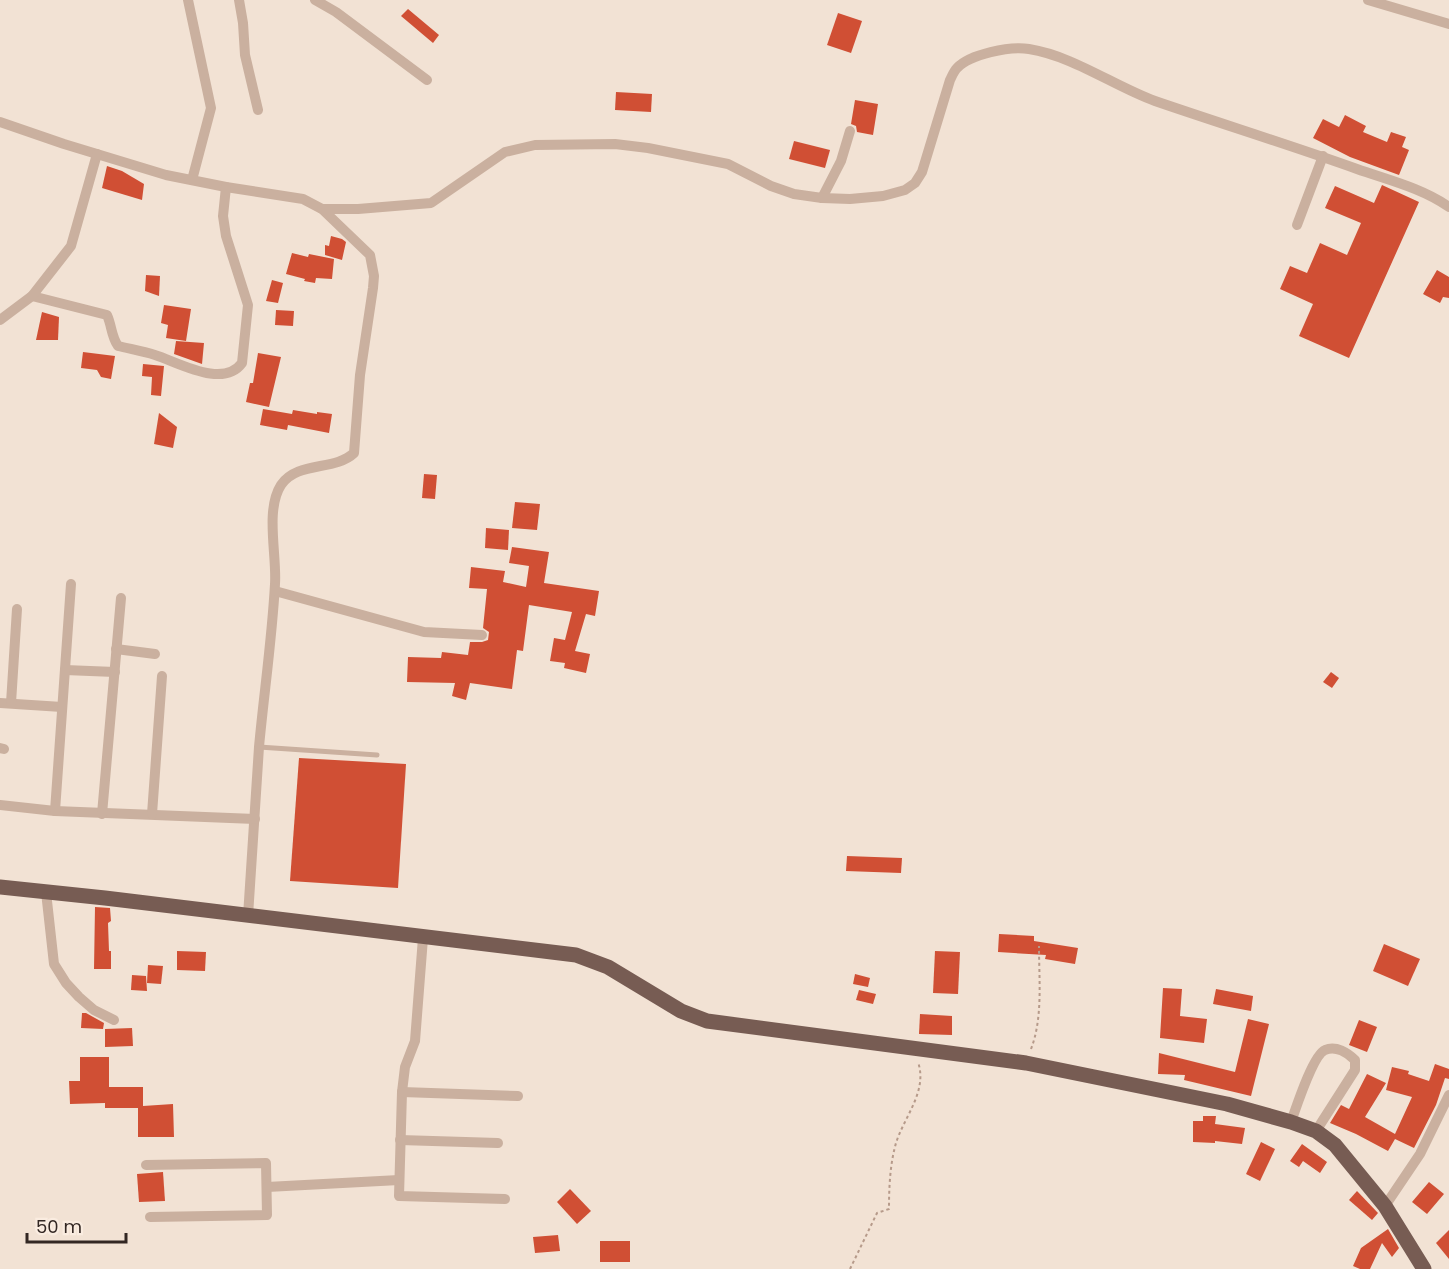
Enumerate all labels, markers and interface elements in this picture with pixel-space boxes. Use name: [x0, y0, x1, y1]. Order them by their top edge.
scale bar: [27, 1206, 126, 1244]
text: 50 m: [36, 1214, 82, 1239]

